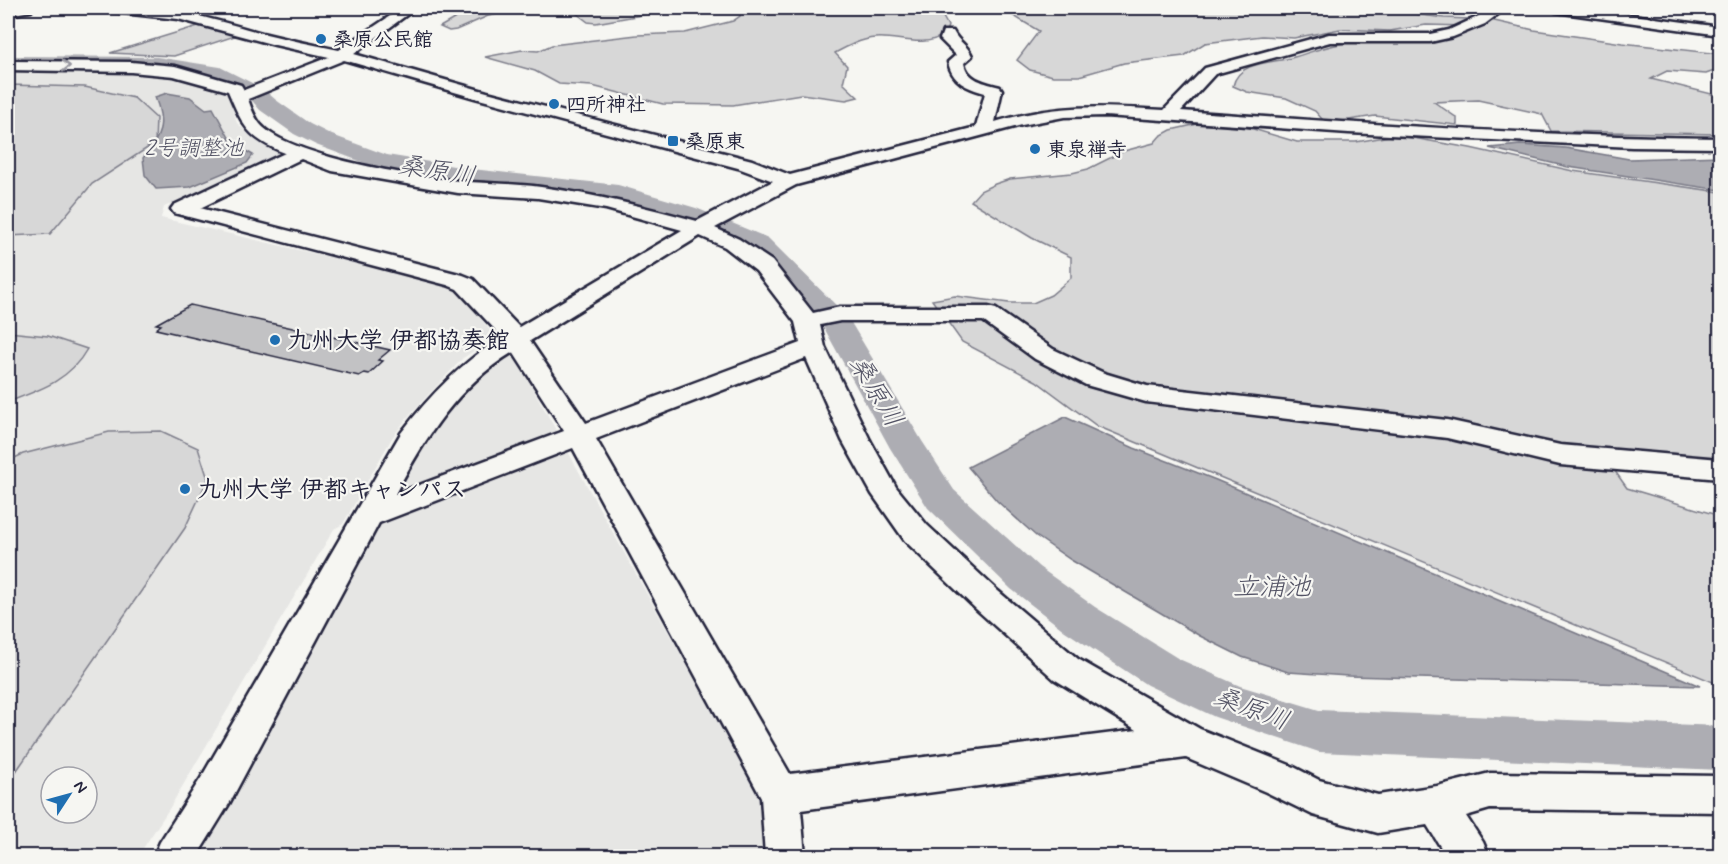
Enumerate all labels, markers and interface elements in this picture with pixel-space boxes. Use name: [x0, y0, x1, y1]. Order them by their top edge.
place label: 桑原公民館: [333, 27, 433, 54]
marker: 桑原公民館: [314, 32, 328, 46]
one-way arrow: [61, 60, 70, 72]
place label: 四所神社: [566, 92, 646, 119]
marker: 四所神社: [547, 97, 561, 111]
place label: 桑原東: [685, 129, 745, 156]
marker: 桑原東: [666, 134, 680, 148]
water label: 2号調整池: [145, 135, 244, 163]
place label: 東泉禅寺: [1047, 137, 1127, 164]
marker: 東泉禅寺: [1028, 142, 1042, 156]
water label: 桑原川: [396, 149, 478, 195]
place label: 九州大学 伊都協奏館: [287, 326, 509, 357]
marker: 九州大学 伊都協奏館: [268, 333, 282, 347]
water label: 桑原川: [841, 350, 910, 434]
place label: 九州大学 伊都キャンパス: [197, 475, 467, 506]
marker: 九州大学 伊都キャンパス: [178, 482, 192, 496]
water label: 立浦池: [1233, 571, 1312, 605]
water label: 桑原川: [1209, 681, 1294, 739]
north arrow: [39, 765, 99, 825]
text: N: [68, 777, 92, 798]

